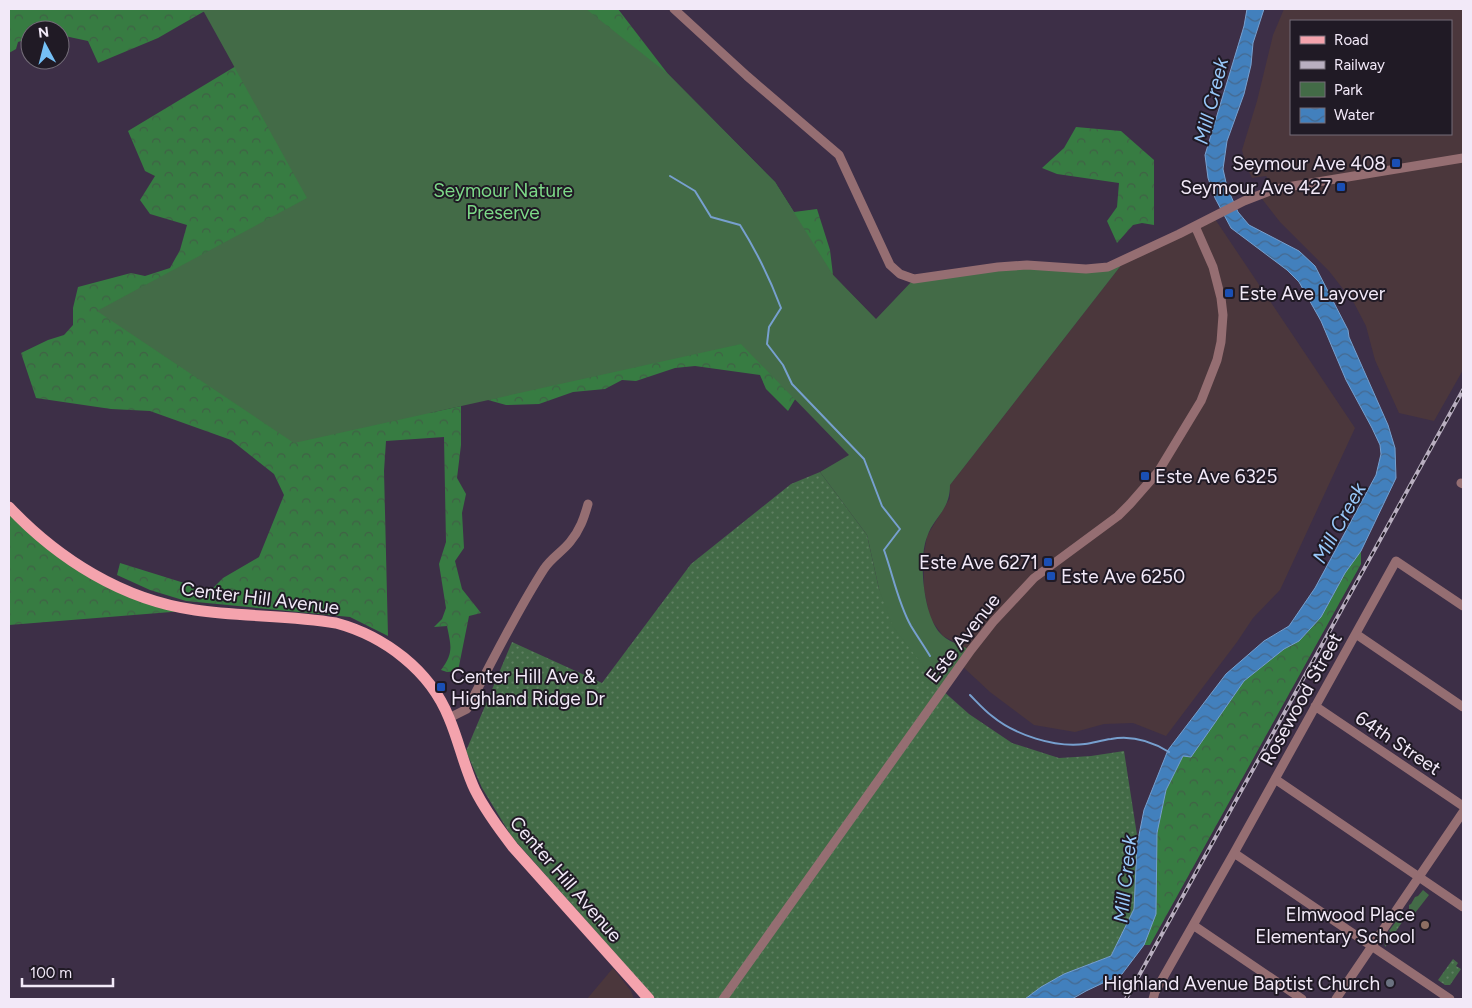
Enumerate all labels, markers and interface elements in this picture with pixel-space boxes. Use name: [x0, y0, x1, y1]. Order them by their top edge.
north arrow: [20, 20, 70, 70]
legend: [1290, 20, 1452, 135]
text: N: [37, 23, 50, 42]
text: Road: [1334, 31, 1369, 49]
water label: Mill Creek: [1189, 54, 1234, 147]
text: Railway: [1334, 56, 1385, 74]
text: Park: [1334, 81, 1363, 99]
text: Water: [1334, 106, 1374, 124]
place label: Seymour Ave 408: [1232, 152, 1386, 175]
marker: Seymour Ave 408: [1390, 157, 1402, 169]
place label: Seymour Ave 427: [1180, 176, 1331, 199]
park label: Seymour Nature Preserve: [433, 179, 573, 224]
marker: Seymour Ave 427: [1335, 181, 1347, 193]
place label: Este Ave Layover: [1239, 282, 1386, 305]
marker: Este Ave Layover: [1223, 287, 1235, 299]
place label: Este Ave 6325: [1155, 465, 1277, 488]
marker: Este Ave 6325: [1139, 470, 1151, 482]
water label: Mill Creek: [1307, 477, 1372, 567]
place label: Este Ave 6271: [919, 551, 1038, 574]
marker: Este Ave 6271: [1042, 556, 1054, 568]
place label: Este Ave 6250: [1061, 565, 1185, 588]
marker: Este Ave 6250: [1045, 570, 1057, 582]
street label: Center Hill Avenue: [180, 577, 340, 619]
street label: Este Avenue: [921, 589, 1005, 687]
street label: Rosewood Street: [1255, 629, 1347, 769]
place label: Center Hill Ave & Highland Ridge Dr: [451, 665, 605, 710]
marker: Center Hill Ave & Highland Ridge Dr: [435, 681, 447, 693]
street label: 64th Street: [1351, 706, 1445, 780]
street label: Center Hill Avenue: [505, 811, 627, 947]
water label: Mill Creek: [1108, 833, 1142, 924]
place label: Elmwood Place Elementary School: [1255, 903, 1415, 948]
marker: Elmwood Place Elementary School: [1419, 919, 1431, 931]
scale bar: [22, 956, 114, 988]
text: 100 m: [30, 964, 72, 982]
place label: Highland Avenue Baptist Church: [1103, 972, 1380, 995]
marker: Highland Avenue Baptist Church: [1384, 977, 1396, 989]

